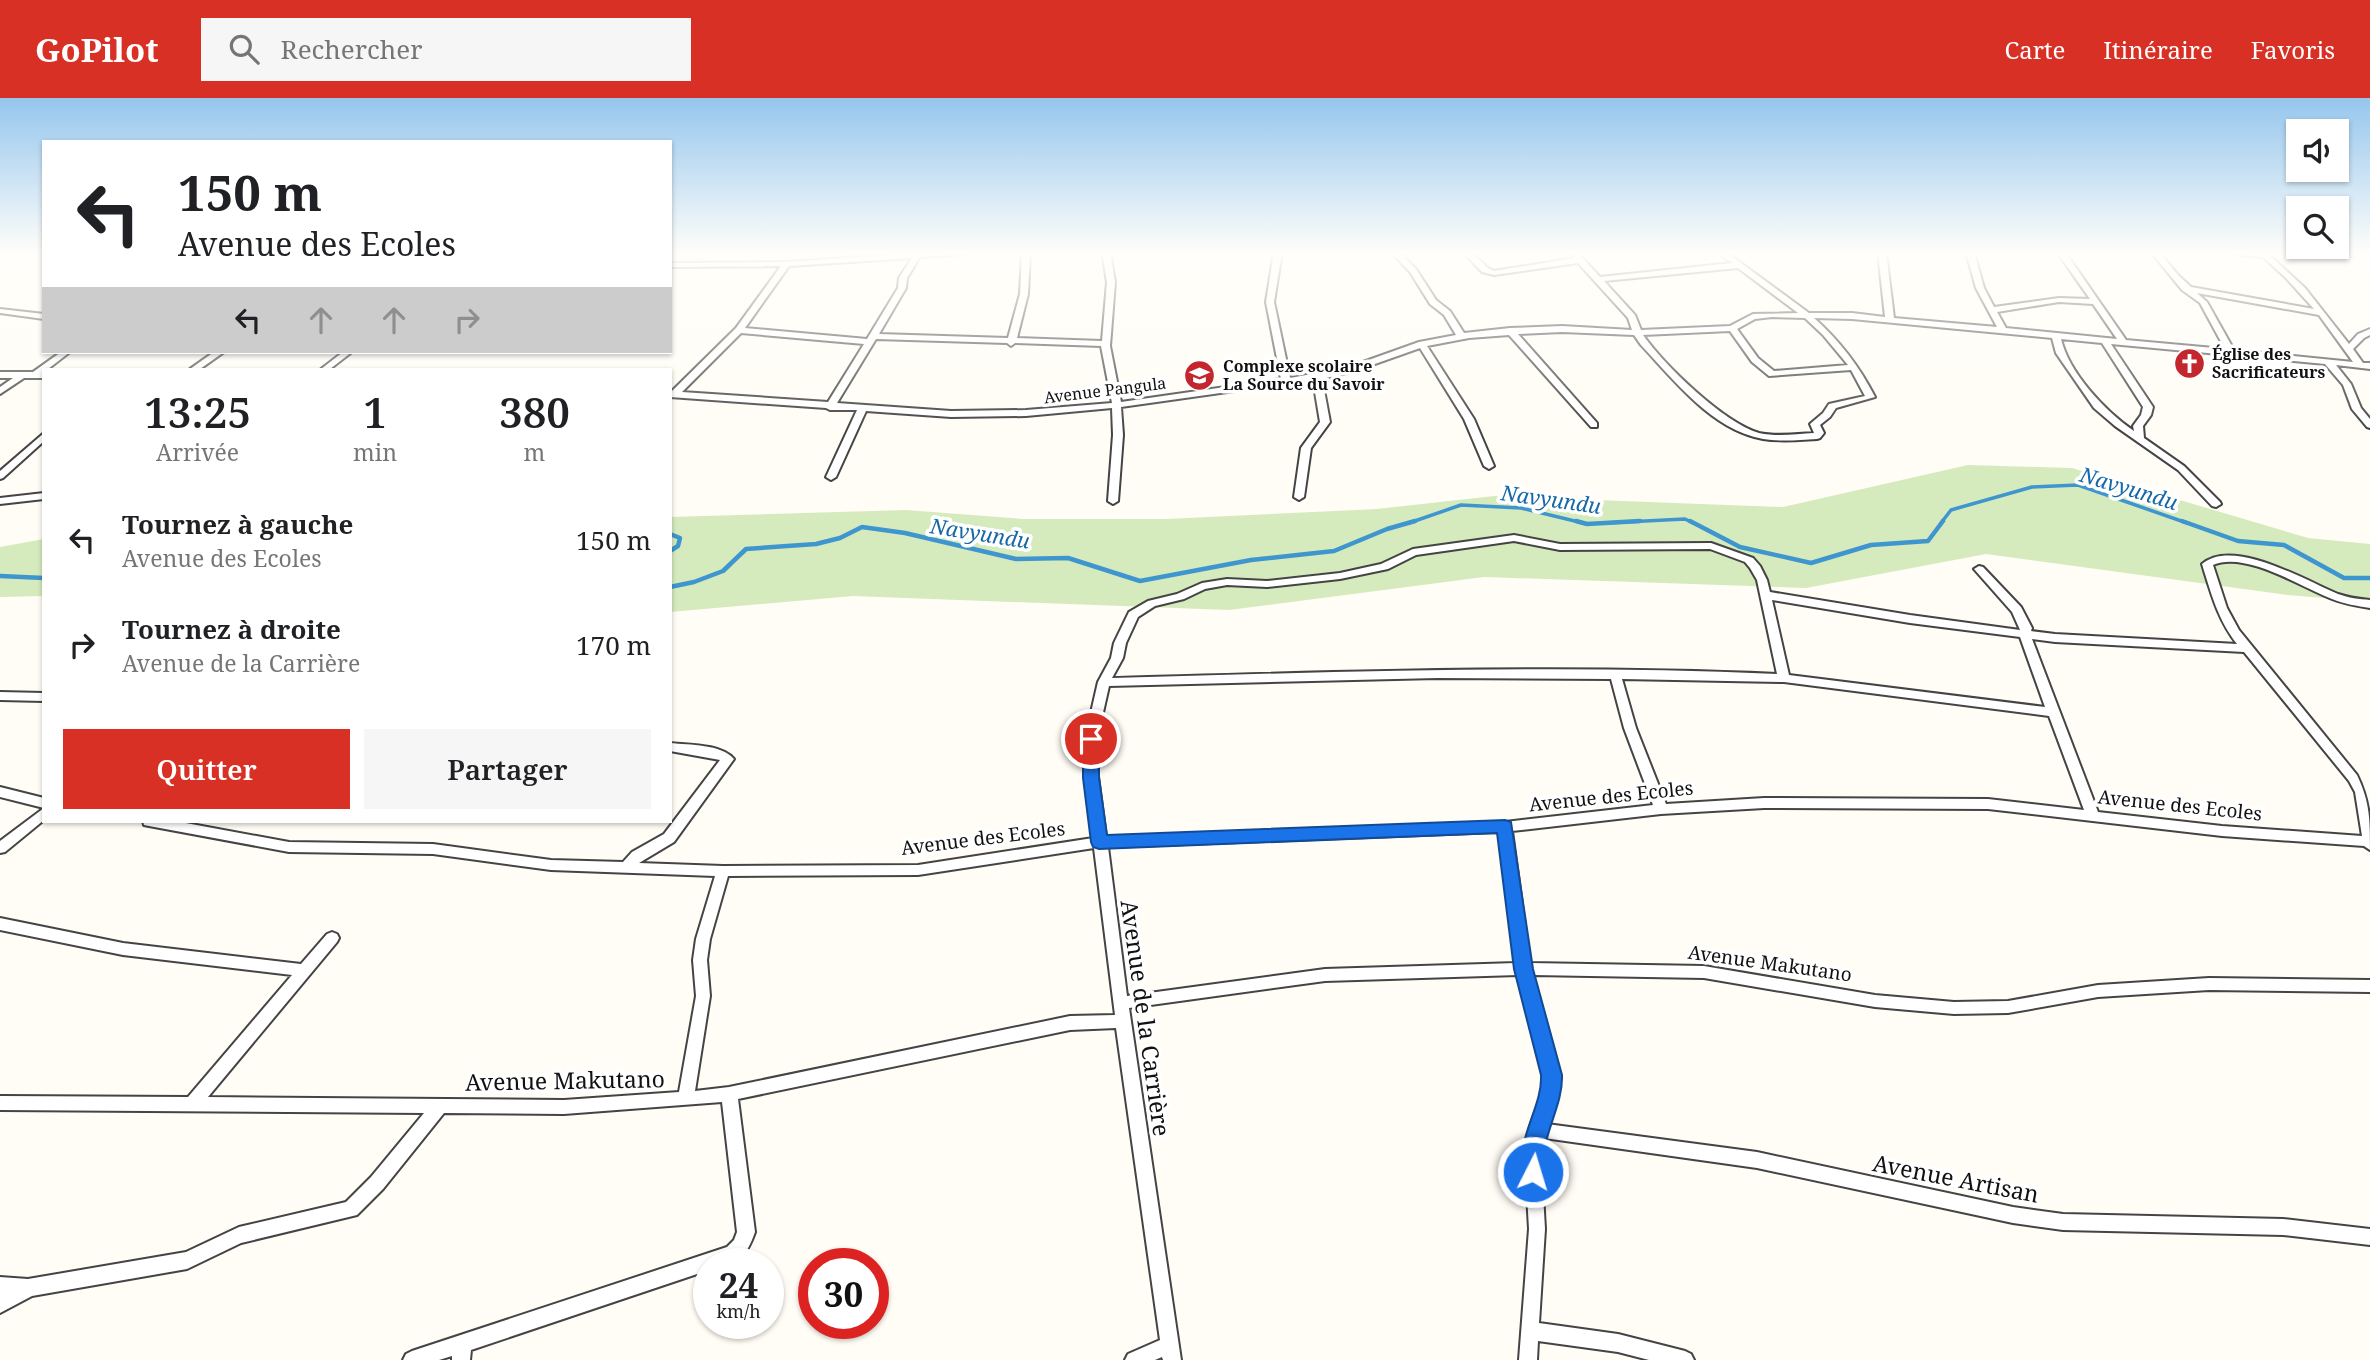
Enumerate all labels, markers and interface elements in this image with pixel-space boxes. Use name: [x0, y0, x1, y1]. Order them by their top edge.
search box: [201, 18, 691, 81]
text: GoPilot: [35, 27, 159, 72]
icon: search: [225, 30, 263, 68]
text: Rechercher: [281, 31, 422, 67]
text: Carte: [2004, 33, 2065, 66]
text: Itinéraire: [2103, 33, 2213, 66]
text: Favoris: [2251, 33, 2335, 66]
map controls: [2286, 119, 2349, 259]
button: sound: [2286, 119, 2349, 182]
text: 150 m: [178, 159, 322, 225]
icon: left: [63, 168, 154, 259]
button: search: [2286, 196, 2349, 259]
text: Avenue des Ecoles: [178, 222, 456, 265]
icon: left: [229, 301, 267, 339]
icon: ahead: [302, 301, 340, 339]
icon: ahead: [375, 301, 413, 339]
icon: right: [448, 301, 486, 339]
place label: Église des Sacrificateurs: [2212, 343, 2326, 383]
church icon: Église des Sacrificateurs: [2172, 346, 2206, 380]
place label: Complexe scolaire La Source du Savoir: [1223, 355, 1385, 395]
school or university icon: Complexe scolaire La Source du Savoir: [1183, 358, 1217, 392]
street label: Avenue Pangula: [1043, 372, 1167, 408]
text: 13:25: [144, 383, 251, 440]
text: 1: [363, 383, 387, 440]
text: 380: [499, 383, 570, 440]
text: Arrivée: [156, 436, 239, 468]
text: min: [353, 436, 397, 468]
text: m: [524, 436, 545, 468]
water label: Navyundu: [2076, 460, 2182, 516]
water label: Navyundu: [1498, 478, 1603, 520]
text: Tournez à gauche: [122, 506, 353, 542]
water label: Navyundu: [927, 511, 1032, 555]
icon: left: [63, 521, 101, 559]
text: 150 m: [576, 522, 651, 558]
text: Avenue des Ecoles: [122, 542, 322, 574]
text: Tournez à droite: [122, 611, 341, 647]
icon: right: [63, 626, 101, 664]
text: 170 m: [576, 627, 651, 663]
text: Avenue de la Carrière: [122, 647, 360, 679]
pin: [1061, 709, 1121, 769]
icon: arrive: [1072, 720, 1110, 758]
button: Quitter: [63, 729, 350, 809]
button: Partager: [364, 729, 651, 809]
street label: Avenue des Ecoles: [1528, 774, 1694, 818]
street label: Avenue des Ecoles: [2097, 783, 2263, 827]
street label: Avenue des Ecoles: [900, 815, 1066, 861]
street label: Avenue de la Carrière: [1114, 898, 1178, 1138]
street label: Avenue Makutano: [1686, 939, 1854, 987]
street label: Avenue Makutano: [465, 1062, 665, 1098]
position arrow: [1496, 1135, 1570, 1209]
street label: Avenue Artisan: [1870, 1146, 2042, 1210]
speed limit sign: 30: [798, 1248, 889, 1339]
text: 24: [719, 1261, 758, 1308]
text: km/h: [716, 1299, 761, 1323]

